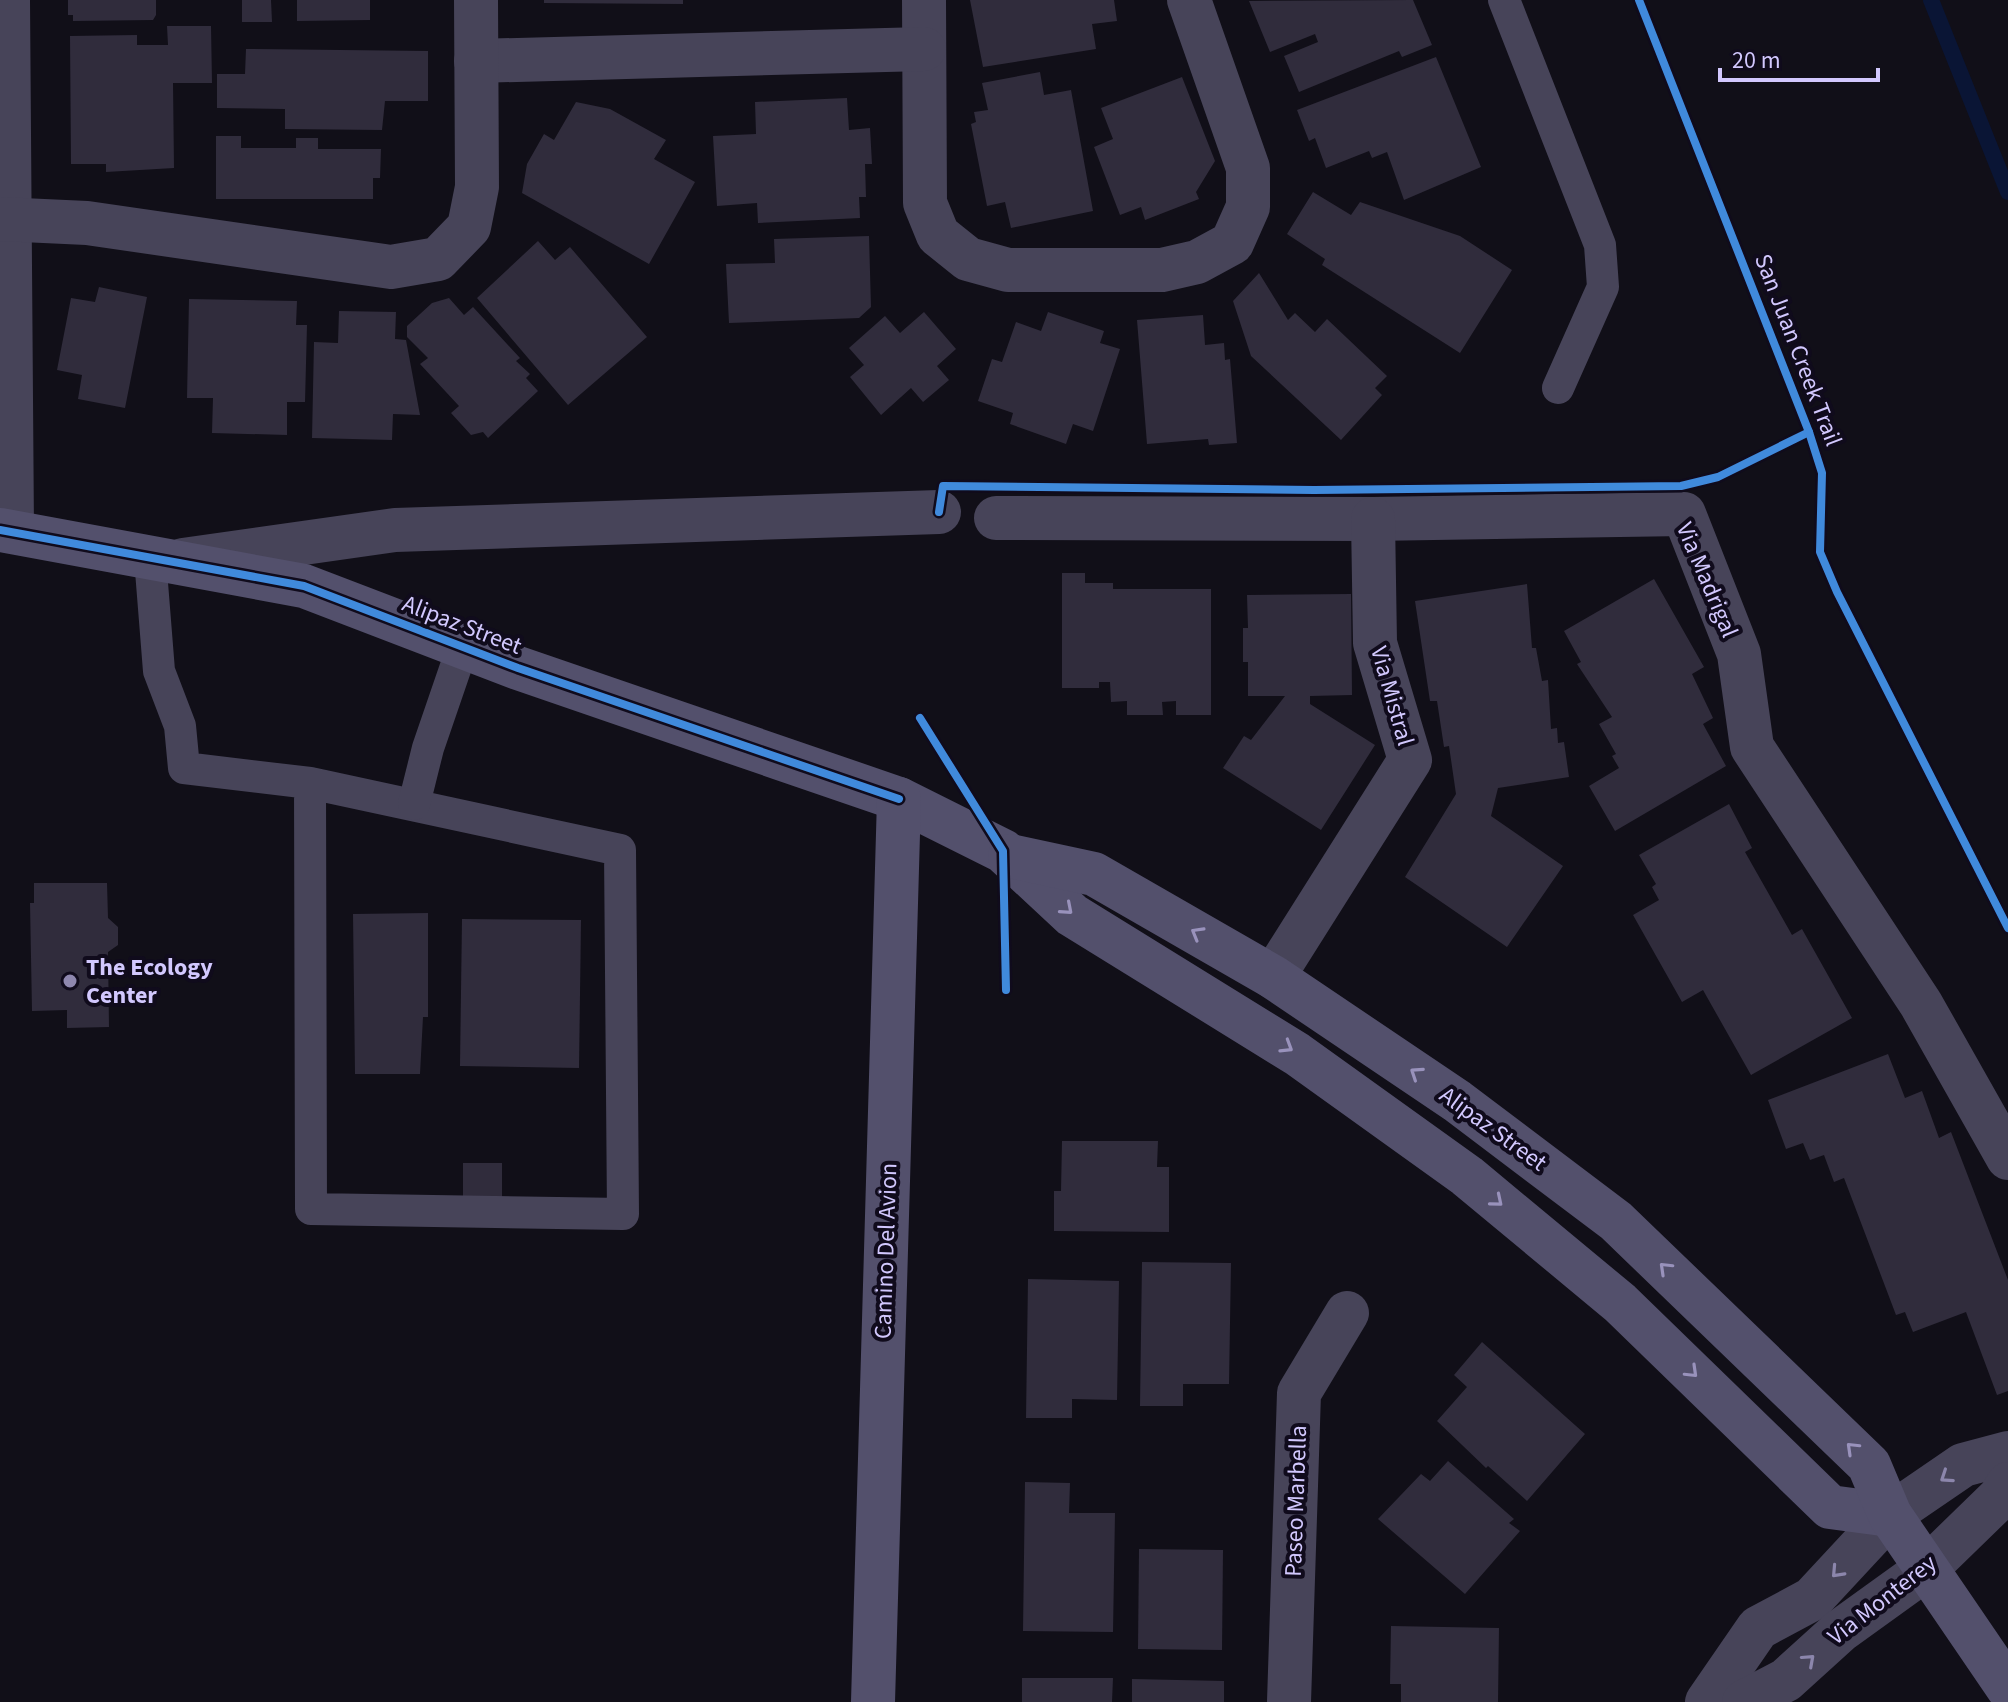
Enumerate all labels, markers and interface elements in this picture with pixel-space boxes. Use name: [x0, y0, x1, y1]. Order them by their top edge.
scale bar: [1720, 32, 1878, 82]
text: 20 m: [1732, 43, 1781, 78]
street label: San Juan Creek Trail: [1745, 249, 1851, 451]
street label: Via Madrigal: [1667, 517, 1747, 643]
street label: Alipaz Street: [397, 586, 527, 664]
street label: Via Mistral: [1361, 642, 1423, 750]
one-way arrow: [1057, 899, 1072, 914]
one-way arrow: [1191, 927, 1206, 943]
place label: The Ecology Center: [86, 950, 213, 1013]
marker: The Ecology Center: [61, 972, 79, 990]
one-way arrow: [1278, 1038, 1293, 1053]
one-way arrow: [1411, 1068, 1425, 1083]
street label: Alipaz Street: [1432, 1078, 1554, 1180]
street label: Camino Del Avion: [865, 1162, 907, 1340]
one-way arrow: [1487, 1191, 1502, 1205]
one-way arrow: [1660, 1262, 1674, 1277]
one-way arrow: [1683, 1363, 1697, 1378]
street label: Paseo Marbella: [1276, 1425, 1316, 1577]
one-way arrow: [1847, 1443, 1861, 1458]
one-way arrow: [1940, 1467, 1954, 1482]
street label: Via Monterey: [1820, 1546, 1944, 1654]
one-way arrow: [1831, 1563, 1846, 1577]
one-way arrow: [1799, 1655, 1814, 1669]

